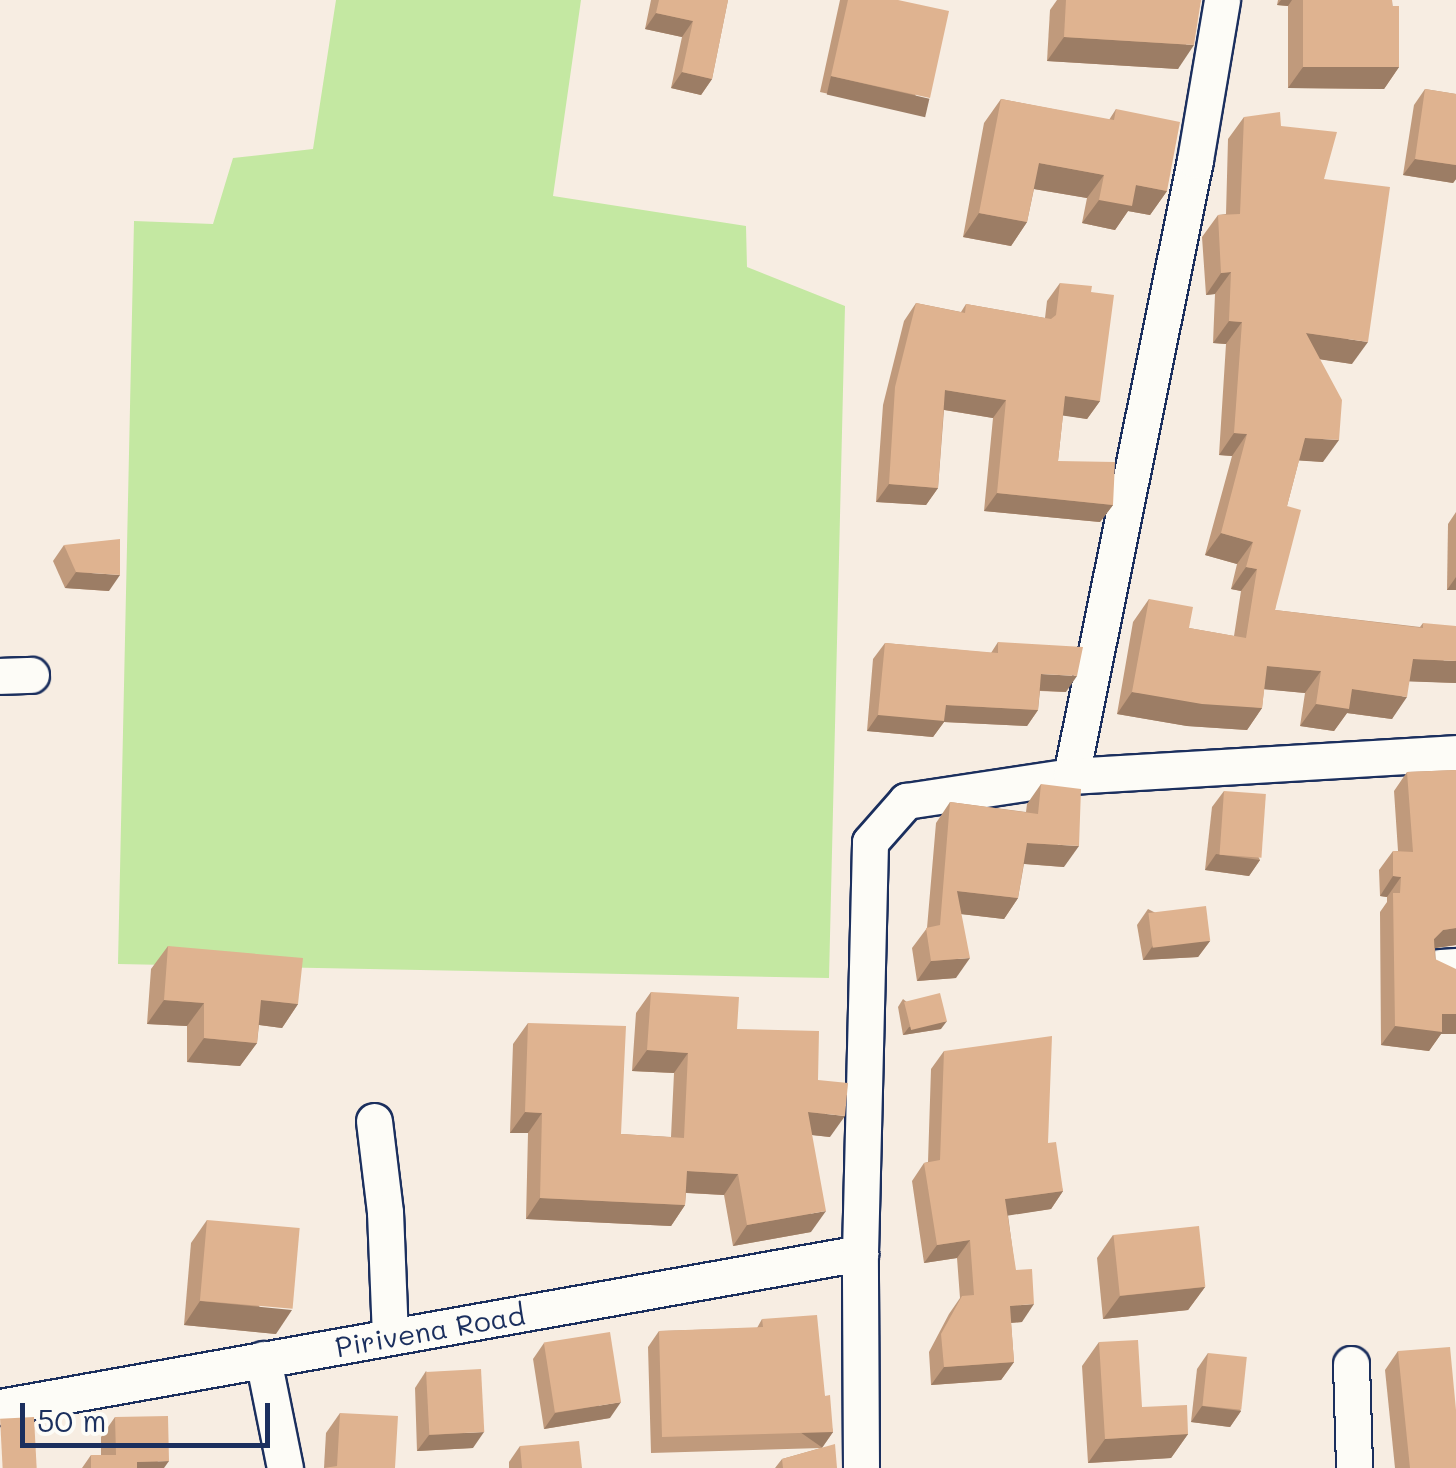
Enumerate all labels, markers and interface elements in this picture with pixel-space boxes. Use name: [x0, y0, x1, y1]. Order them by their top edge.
street label: Pirivena Road: [332, 1297, 528, 1363]
scale bar: [25, 1383, 275, 1445]
text: 50 m: [37, 1400, 107, 1440]

